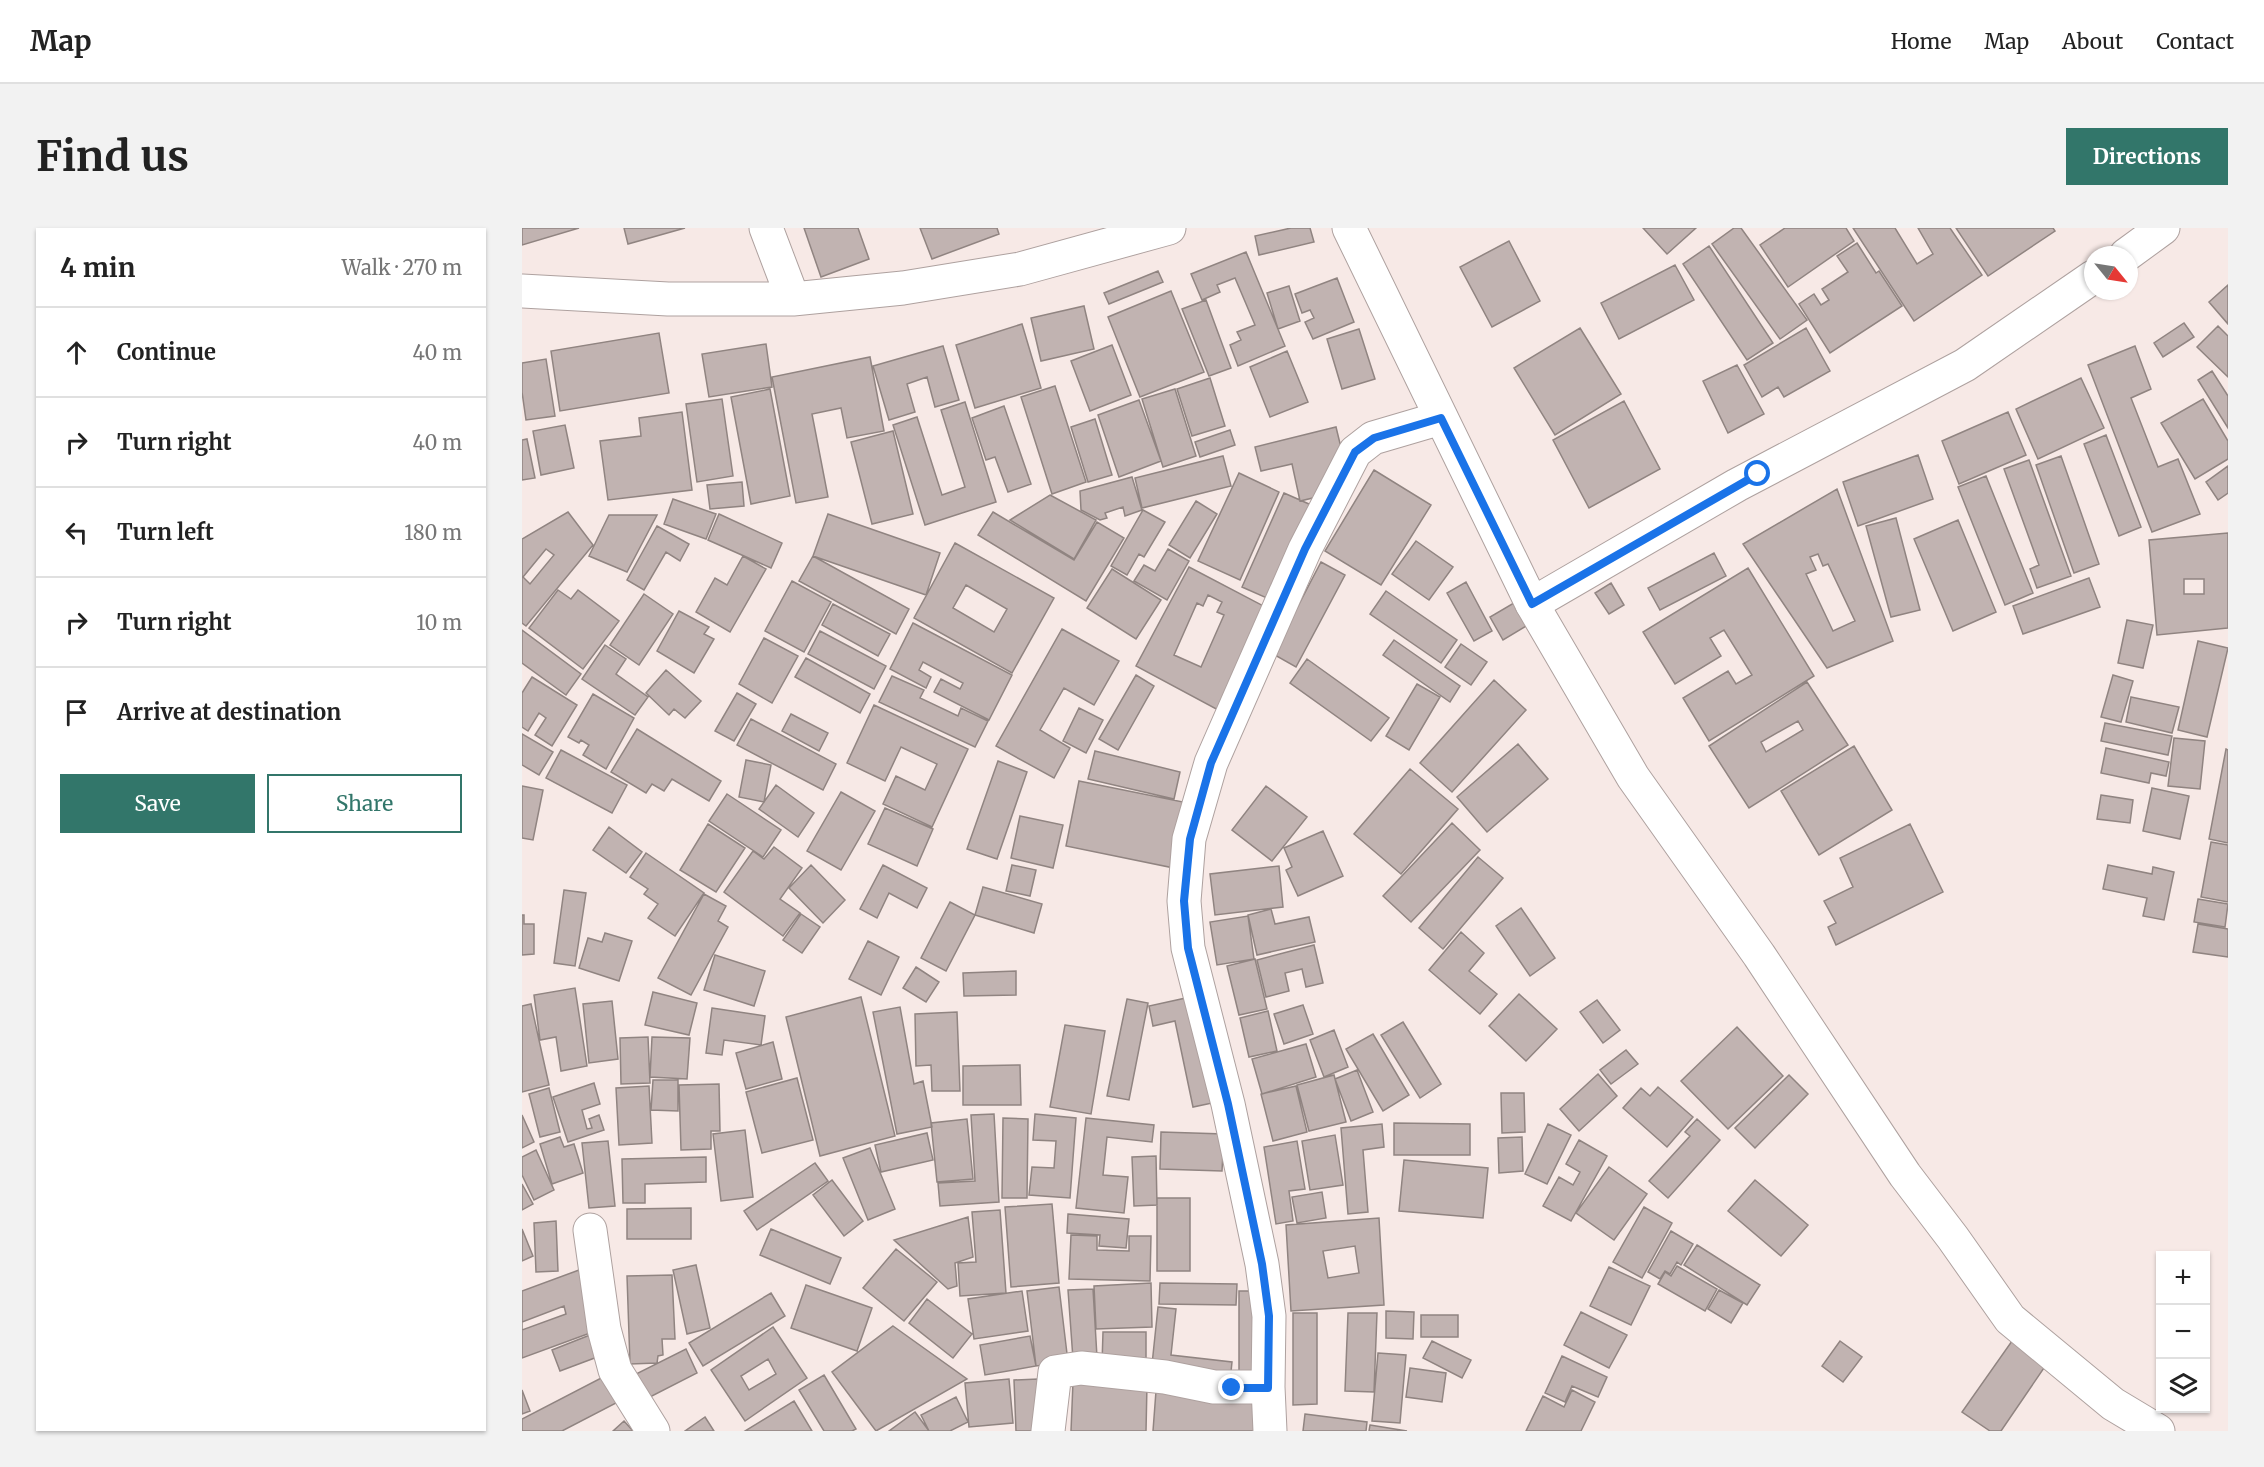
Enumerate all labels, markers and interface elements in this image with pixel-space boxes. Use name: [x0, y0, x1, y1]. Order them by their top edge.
text: Map: [30, 23, 92, 59]
text: Home: [1891, 28, 1951, 55]
text: Map: [1984, 28, 2029, 55]
text: About: [2062, 28, 2123, 55]
text: Contact: [2156, 28, 2234, 55]
button: Directions: [2066, 128, 2228, 185]
text: Find us: [36, 130, 189, 182]
north arrow: [2084, 246, 2138, 300]
text: 4 min: [60, 251, 135, 284]
text: Walk · 270 m: [342, 255, 462, 280]
icon: ahead: [60, 336, 93, 369]
text: Continue: [117, 338, 216, 366]
text: 40 m: [412, 340, 462, 365]
icon: right: [60, 426, 93, 459]
text: Turn right: [117, 428, 231, 456]
text: 40 m: [412, 430, 462, 455]
route start: [1744, 460, 1770, 486]
icon: left: [60, 516, 93, 549]
text: Turn left: [117, 518, 214, 546]
text: 180 m: [404, 520, 462, 545]
icon: right: [60, 606, 93, 639]
text: Turn right: [117, 608, 231, 636]
text: 10 m: [416, 610, 462, 635]
icon: arrive: [60, 696, 93, 729]
text: Arrive at destination: [117, 698, 341, 726]
button: Save: [60, 774, 255, 833]
button: Share: [267, 774, 462, 833]
map controls: [2156, 1251, 2210, 1413]
button: +: [2156, 1251, 2210, 1305]
button: −: [2156, 1305, 2210, 1359]
button: layers: [2156, 1359, 2210, 1413]
route end: [1218, 1374, 1244, 1400]

